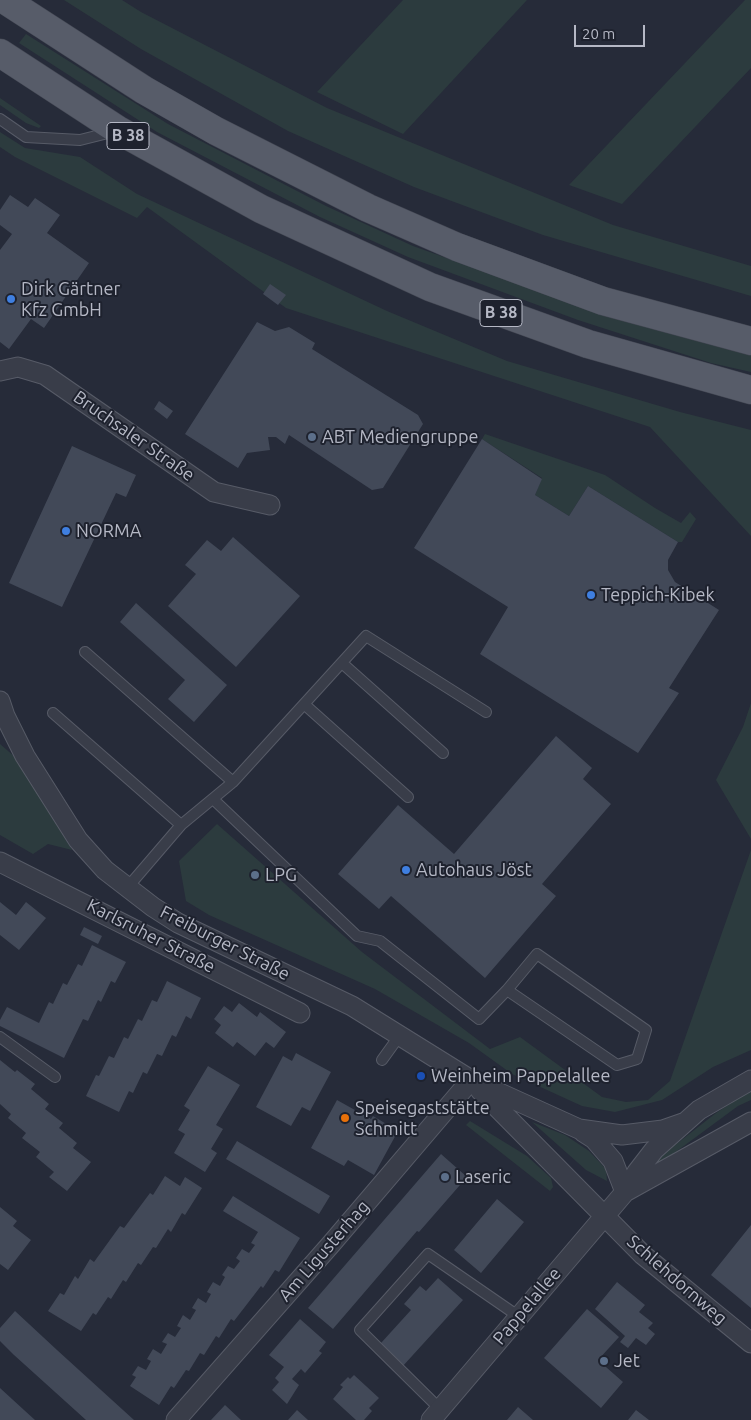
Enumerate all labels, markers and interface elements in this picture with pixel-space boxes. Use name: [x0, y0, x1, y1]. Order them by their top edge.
scale bar: [576, 15, 647, 47]
text: 20 m: [582, 25, 615, 42]
road number: B 38: [107, 122, 149, 150]
place label: Dirk Gärtner Kfz GmbH: [21, 278, 120, 320]
marker: Dirk Gärtner Kfz GmbH: [5, 293, 17, 305]
road number: B 38: [480, 300, 522, 326]
street label: Bruchsaler Straße: [69, 386, 199, 486]
place label: ABT Mediengruppe: [322, 426, 478, 448]
marker: ABT Mediengruppe: [306, 431, 318, 443]
place label: NORMA: [76, 520, 141, 542]
marker: NORMA: [60, 525, 72, 537]
place label: Teppich-Kibek: [601, 584, 715, 606]
marker: Teppich-Kibek: [585, 589, 597, 601]
place label: Autohaus Jöst: [416, 859, 532, 881]
place label: LPG: [265, 864, 297, 886]
marker: Autohaus Jöst: [400, 864, 412, 876]
marker: LPG: [249, 869, 261, 881]
street label: Karlsruher Straße: [83, 894, 219, 978]
street label: Freiburger Straße: [157, 901, 293, 985]
place label: Weinheim Pappelallee: [431, 1065, 610, 1087]
marker: Weinheim Pappelallee: [415, 1070, 427, 1082]
place label: Speisegaststätte Schmitt: [355, 1097, 490, 1140]
marker: Speisegaststätte Schmitt: [339, 1112, 351, 1124]
place label: Laseric: [455, 1166, 511, 1188]
marker: Laseric: [439, 1171, 451, 1183]
street label: Am Ligusterhag: [274, 1196, 374, 1306]
street label: Schlehdornweg: [623, 1231, 731, 1329]
street label: Pappelallee: [488, 1263, 566, 1349]
place label: Jet: [614, 1350, 640, 1372]
marker: Jet: [598, 1355, 610, 1367]

